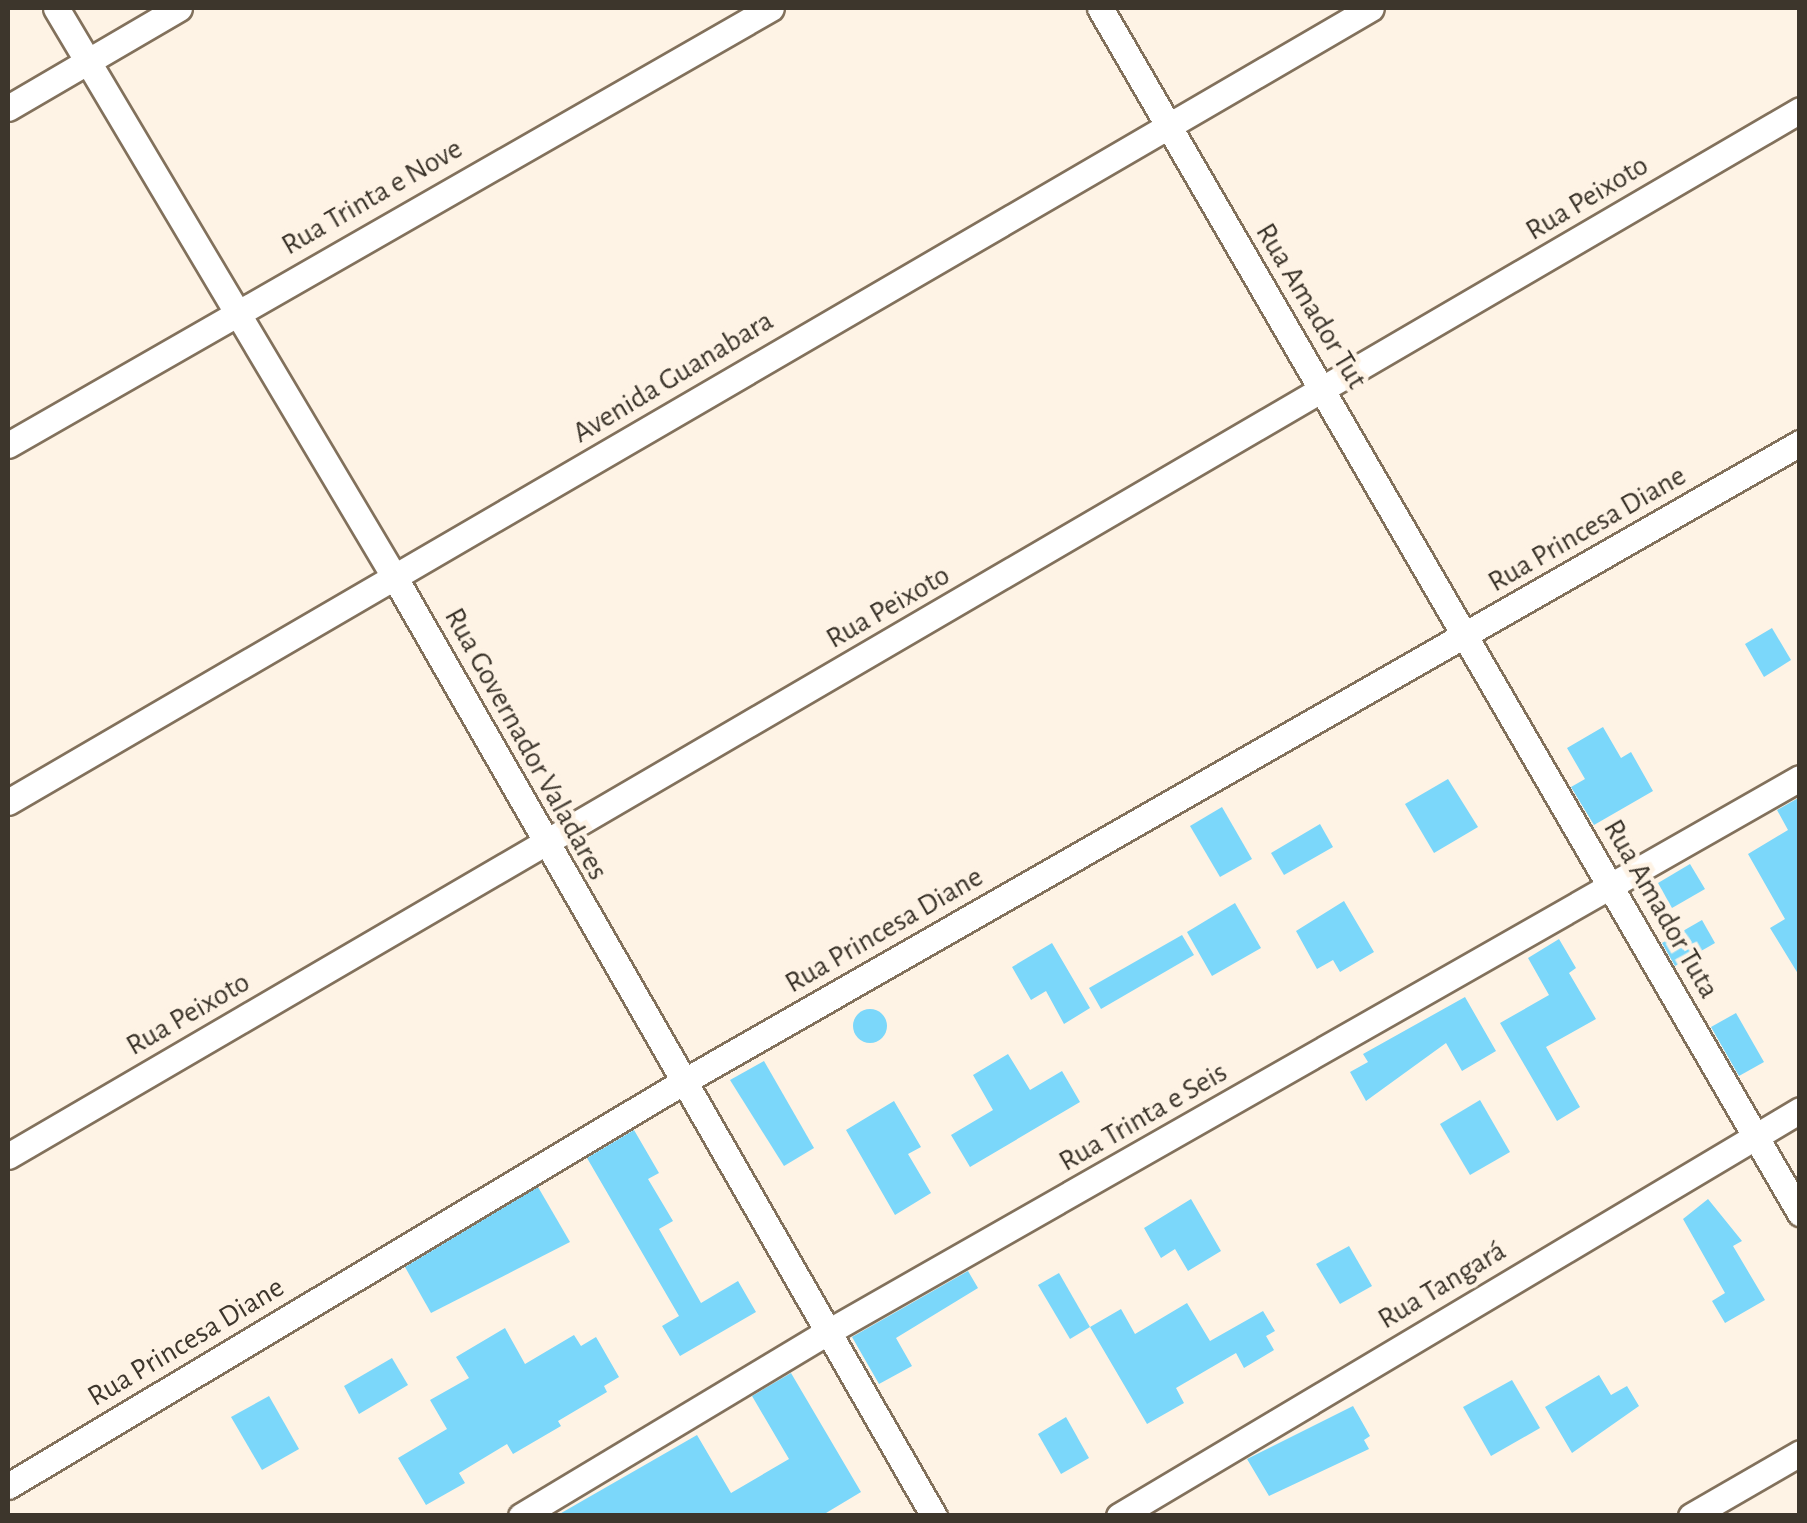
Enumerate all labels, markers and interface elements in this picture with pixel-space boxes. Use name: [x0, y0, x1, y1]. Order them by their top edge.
street label: Rua Trinta e Nove: [275, 131, 469, 263]
street label: Rua Peixoto: [1519, 147, 1655, 249]
street label: Rua Amador Tut: [1247, 217, 1375, 395]
street label: Avenida Guanabara: [566, 303, 780, 451]
street label: Rua Princesa Diane: [1482, 458, 1692, 600]
street label: Rua Peixoto: [820, 557, 956, 657]
street label: Rua Governador Valadares: [436, 602, 616, 886]
street label: Rua Amador Tuta: [1595, 813, 1727, 1005]
street label: Rua Princesa Diane: [779, 859, 989, 1001]
street label: Rua Peixoto: [120, 964, 256, 1064]
street label: Rua Trinta e Seis: [1052, 1054, 1234, 1180]
street label: Rua Tangará: [1371, 1233, 1513, 1337]
street label: Rua Princesa Diane: [81, 1269, 291, 1415]

